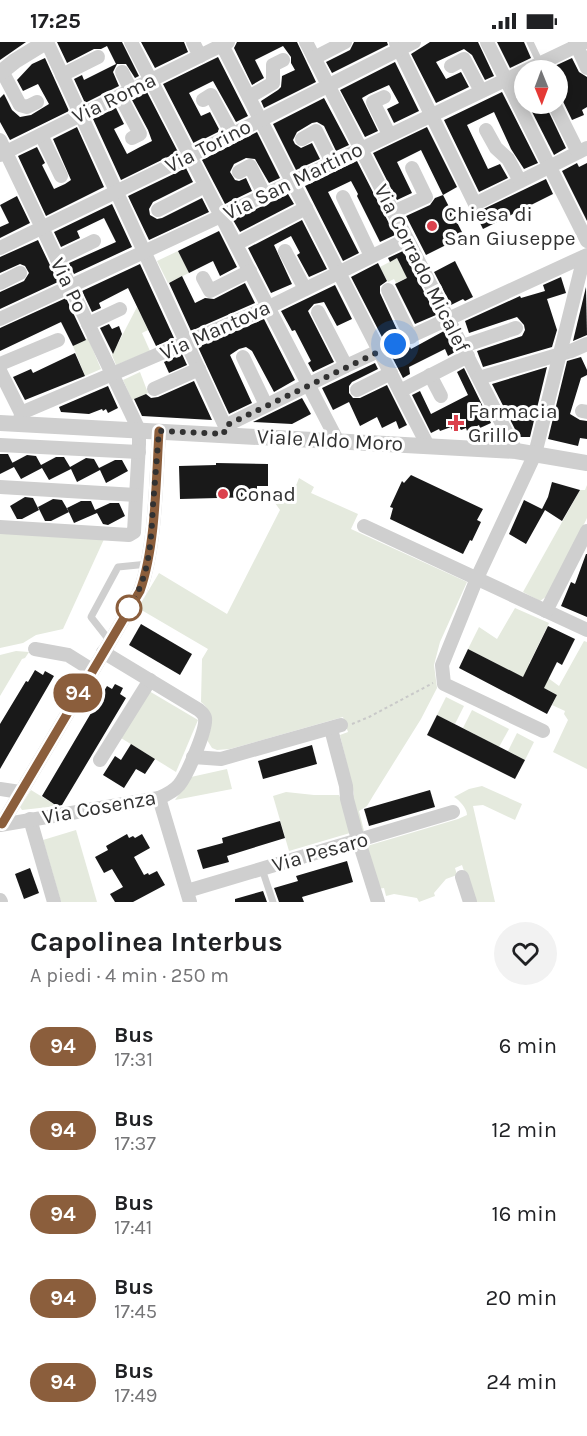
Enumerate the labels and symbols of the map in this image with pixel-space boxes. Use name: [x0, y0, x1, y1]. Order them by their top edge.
north arrow: [514, 60, 568, 114]
street label: Via Roma: [68, 67, 160, 129]
street label: Via Torino: [161, 114, 255, 178]
street label: Via San Martino: [220, 137, 366, 225]
street label: Via Corrado Micalef: [369, 180, 475, 357]
place label: Chiesa di San Giuseppe: [444, 202, 576, 250]
marker: Chiesa di San Giuseppe: [425, 219, 439, 233]
street label: Via Po: [46, 254, 92, 316]
street label: Via Mantova: [156, 295, 274, 365]
your location: [380, 329, 410, 359]
place label: Farmacia Grillo: [468, 399, 558, 447]
marker: Farmacia Grillo: [449, 416, 463, 430]
street label: Viale Aldo Moro: [256, 424, 404, 456]
place label: Conad: [235, 482, 296, 506]
marker: Conad: [216, 487, 230, 501]
unlabelled marker: [116, 595, 142, 621]
line badge: 94: [51, 674, 105, 712]
street label: Via Cosenza: [40, 785, 158, 829]
street label: Via Pesaro: [269, 827, 371, 877]

